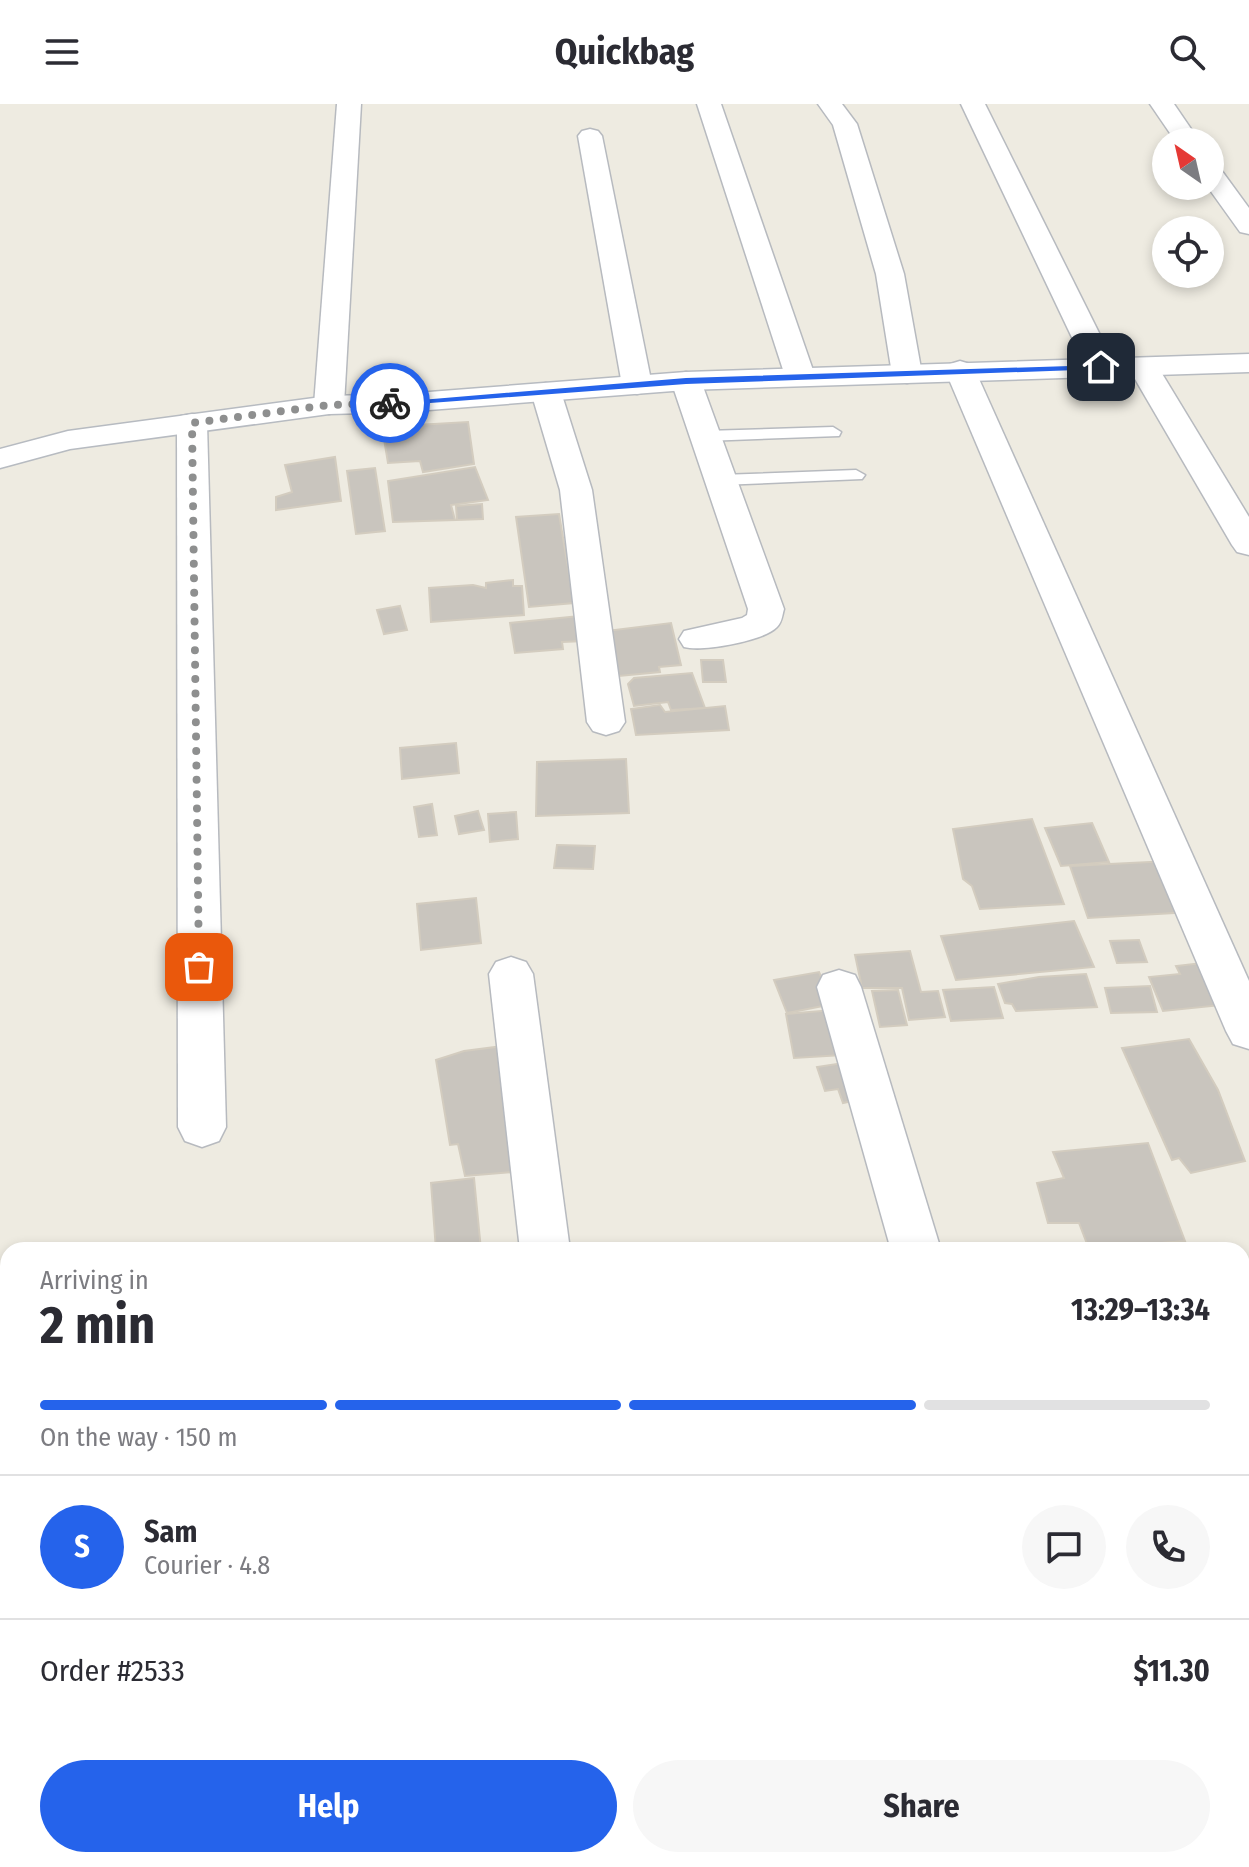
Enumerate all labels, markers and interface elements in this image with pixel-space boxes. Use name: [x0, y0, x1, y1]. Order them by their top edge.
icon: menu: [40, 30, 84, 74]
text: Quickbag: [555, 30, 694, 74]
icon: search: [1165, 30, 1209, 74]
north arrow: [1152, 128, 1224, 200]
map controls: [1152, 128, 1224, 288]
button: locate: [1152, 216, 1224, 288]
pin: [1067, 333, 1135, 401]
icon: home: [1079, 345, 1123, 389]
courier: [350, 363, 430, 443]
icon: bike: [368, 381, 412, 425]
pin: [165, 933, 233, 1001]
icon: bag: [177, 945, 221, 989]
text: Arriving in: [40, 1265, 149, 1296]
text: 13:29–13:34: [1071, 1292, 1210, 1328]
text: 2 min: [40, 1294, 155, 1357]
text: On the way · 150 m: [40, 1422, 237, 1453]
button: chat: [1022, 1505, 1106, 1589]
button: phone: [1126, 1505, 1210, 1589]
text: Sam: [144, 1514, 197, 1550]
text: S: [74, 1529, 90, 1565]
text: Courier · 4.8: [144, 1550, 270, 1581]
text: Order #2533: [40, 1653, 185, 1689]
text: $11.30: [1133, 1653, 1210, 1689]
button: Help: [40, 1760, 617, 1852]
button: Share: [633, 1760, 1210, 1852]

